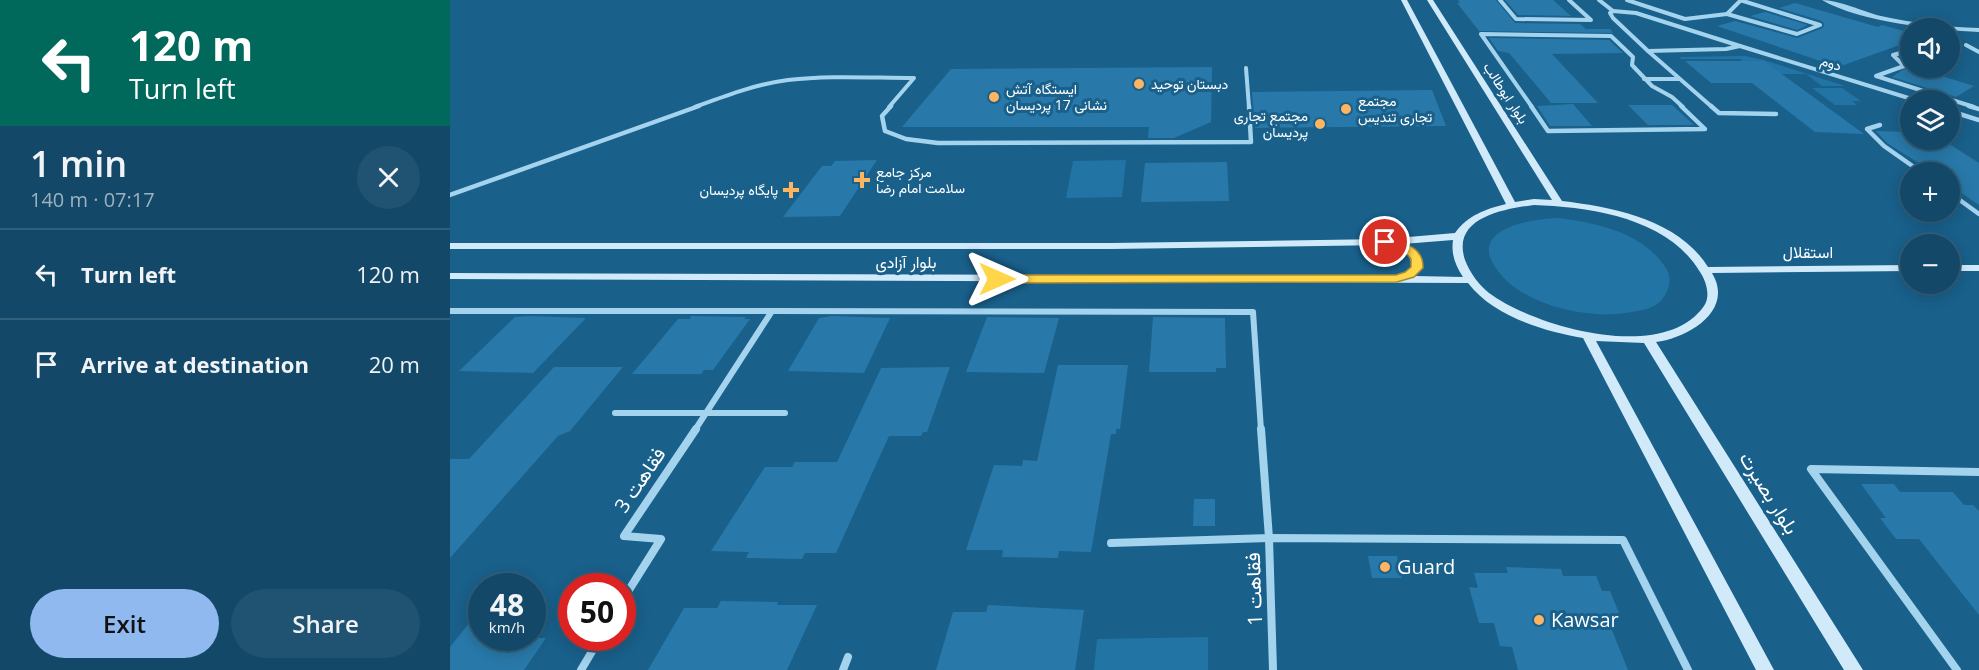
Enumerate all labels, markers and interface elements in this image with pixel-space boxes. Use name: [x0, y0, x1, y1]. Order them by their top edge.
text: 120 m: [129, 16, 253, 73]
map controls: [1900, 18, 1960, 294]
button: sound: [1900, 18, 1960, 78]
icon: left: [30, 24, 108, 102]
street label: دوم: [1818, 50, 1844, 75]
street label: بلوار ابوطالب: [1479, 58, 1533, 127]
text: Turn left: [129, 70, 236, 107]
place label: دبستان توحید: [1151, 74, 1229, 93]
marker: دبستان توحید: [1132, 77, 1146, 91]
place label: ایستگاه آتش نشانی 17 پردیسان: [1006, 79, 1107, 115]
marker: ایستگاه آتش نشانی 17 پردیسان: [987, 90, 1001, 104]
button: layers: [1900, 90, 1960, 150]
place label: مجتمع تجاری تندیس: [1358, 91, 1432, 126]
marker: مجتمع تجاری تندیس: [1339, 102, 1353, 116]
place label: مجتمع تجاری پردیسان: [1234, 106, 1308, 142]
marker: مجتمع تجاری پردیسان: [1313, 117, 1327, 131]
text: 1 min: [30, 139, 127, 188]
button: close: [357, 146, 420, 209]
place label: مرکز جامع سلامت امام رضا: [876, 162, 965, 197]
button: +: [1900, 162, 1960, 222]
marker: مرکز جامع سلامت امام رضا: [853, 171, 871, 189]
place label: پایگاه پردیسان: [699, 180, 778, 200]
marker: پایگاه پردیسان: [782, 181, 800, 199]
text: 140 m · 07:17: [30, 186, 155, 213]
pin: [1359, 216, 1410, 267]
icon: arrive: [1368, 225, 1401, 258]
button: −: [1900, 234, 1960, 294]
street label: استقلال: [1783, 241, 1833, 263]
position arrow: [965, 247, 1029, 311]
street label: بلوار آزادی: [875, 251, 937, 273]
icon: left: [30, 258, 63, 291]
text: Turn left: [81, 259, 176, 289]
text: 120 m: [356, 259, 420, 289]
icon: arrive: [30, 348, 63, 381]
text: Arrive at destination: [81, 349, 309, 379]
text: 20 m: [369, 349, 420, 379]
street label: فقاهت 3: [608, 442, 671, 518]
street label: بلوار بصیرت: [1733, 446, 1805, 539]
street label: فقاهت 1: [1239, 552, 1268, 626]
place label: Guard: [1397, 553, 1455, 580]
marker: Guard: [1378, 560, 1392, 574]
speed limit sign: 50: [558, 573, 636, 651]
text: 48: [490, 584, 524, 625]
button: Exit: [30, 589, 219, 658]
button: Share: [231, 589, 420, 658]
place label: Kawsar: [1551, 606, 1619, 633]
marker: Kawsar: [1532, 613, 1546, 627]
text: km/h: [489, 617, 525, 637]

